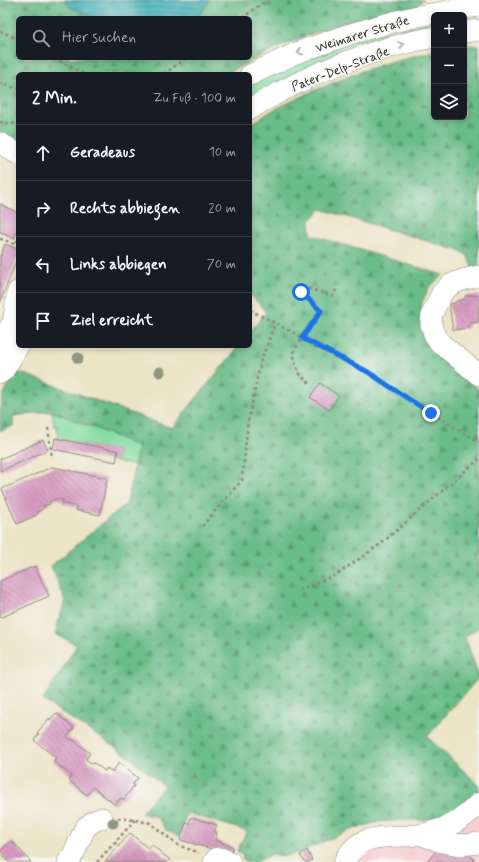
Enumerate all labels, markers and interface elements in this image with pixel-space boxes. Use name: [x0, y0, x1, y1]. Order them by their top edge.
street label: Weimarer Straße: [314, 12, 411, 57]
map controls: [431, 12, 467, 120]
button: +: [431, 12, 467, 48]
search box: [16, 16, 252, 60]
icon: search: [30, 27, 52, 49]
text: Hier suchen: [62, 28, 136, 48]
one-way arrow: [398, 41, 405, 50]
street label: Pater-Delp-Straße: [289, 43, 392, 96]
one-way arrow: [297, 48, 304, 56]
button: −: [431, 48, 467, 84]
button: layers: [431, 84, 467, 120]
text: 2 Min.: [32, 87, 77, 109]
text: Zu Fuß · 100 m: [153, 90, 236, 107]
icon: ahead: [32, 142, 54, 164]
text: Geradeaus: [70, 143, 135, 163]
text: 10 m: [209, 144, 236, 161]
icon: right: [32, 198, 54, 220]
text: Rechts abbiegen: [70, 199, 180, 219]
text: 20 m: [208, 200, 236, 217]
icon: left: [32, 254, 54, 276]
text: Links abbiegen: [70, 255, 167, 275]
text: 70 m: [207, 256, 236, 273]
route start: [292, 283, 310, 301]
icon: arrive: [32, 310, 54, 332]
text: Ziel erreicht: [70, 311, 153, 331]
route end: [422, 404, 440, 422]

